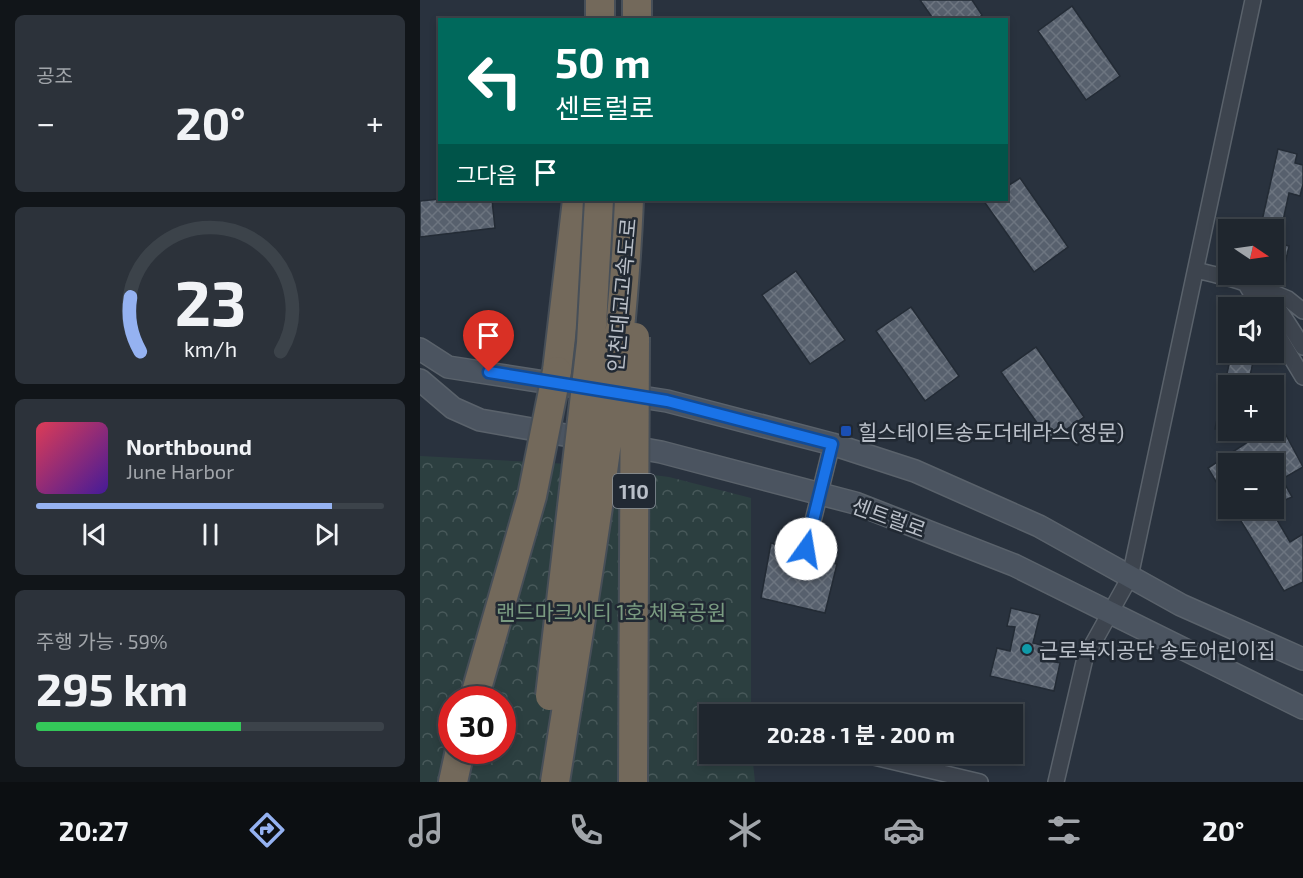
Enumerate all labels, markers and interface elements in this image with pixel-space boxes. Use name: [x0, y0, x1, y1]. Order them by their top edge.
text: 50 m: [555, 36, 651, 86]
icon: left: [456, 42, 534, 120]
text: 공조: [36, 63, 73, 87]
text: 센트럴로: [555, 91, 654, 123]
text: 20°: [176, 95, 246, 149]
text: −: [36, 102, 55, 142]
text: +: [366, 102, 384, 142]
icon: arrive: [529, 156, 562, 189]
text: 그다음: [456, 161, 517, 187]
street label: 인천대교고속도로: [602, 217, 640, 373]
north arrow: [1218, 219, 1284, 285]
map controls: [1218, 219, 1284, 519]
text: 23: [174, 264, 246, 339]
button: sound: [1218, 297, 1284, 363]
pin: [463, 310, 514, 372]
icon: arrive: [472, 319, 505, 352]
text: km/h: [183, 337, 237, 362]
button: +: [1218, 375, 1284, 441]
place label: 힐스테이트송도더테라스(정문): [858, 419, 1124, 444]
marker: 힐스테이트송도더테라스(정문): [839, 424, 853, 438]
text: Northbound: [126, 433, 252, 459]
button: −: [1218, 453, 1284, 519]
text: June Harbor: [126, 459, 234, 483]
road number: 110: [613, 474, 655, 508]
street label: 센트럴로: [848, 492, 930, 542]
position arrow: [774, 517, 838, 581]
icon: previous: [78, 518, 111, 551]
icon: pause: [194, 518, 227, 551]
icon: next: [310, 518, 343, 551]
park label: 랜드마크시티 1호 체육공원: [496, 599, 726, 624]
text: 주행 가능 · 59%: [36, 629, 168, 653]
place label: 근로복지공단 송도어린이집: [1039, 637, 1276, 662]
marker: 근로복지공단 송도어린이집: [1020, 642, 1034, 656]
text: 295 km: [36, 661, 188, 715]
speed limit sign: 30: [438, 686, 516, 764]
text: 20:28 · 1 분 · 200 m: [767, 721, 955, 747]
icon: directions: [246, 809, 288, 851]
icon: music: [405, 809, 447, 851]
icon: phone: [565, 809, 607, 851]
icon: climate: [724, 809, 766, 851]
icon: car: [883, 809, 925, 851]
icon: filters: [1043, 809, 1085, 851]
text: 20:27: [59, 814, 128, 846]
text: 20°: [1202, 814, 1244, 846]

